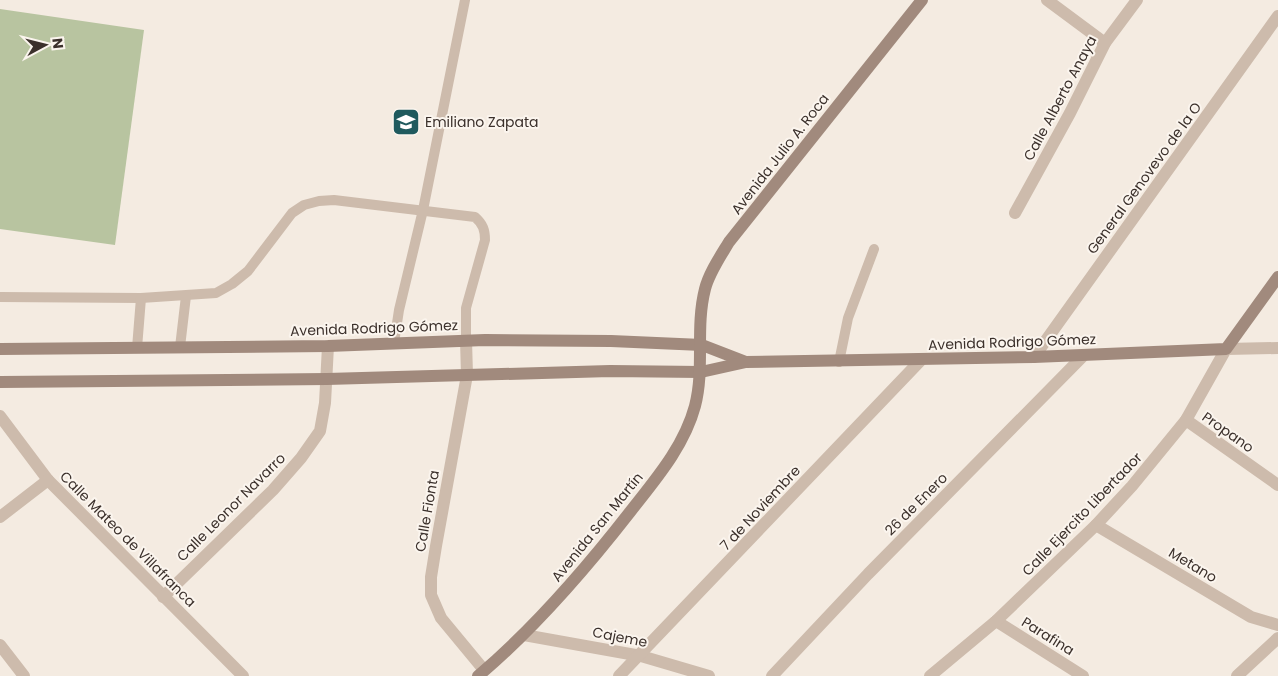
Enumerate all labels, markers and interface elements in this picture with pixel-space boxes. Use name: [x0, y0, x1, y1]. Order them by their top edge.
north arrow: [20, 20, 70, 70]
street label: Calle Alberto Anaya: [1019, 32, 1101, 164]
text: N: [47, 37, 68, 50]
street label: Avenida Julio A. Roca: [726, 89, 834, 219]
street label: General Genovevo de la O: [1082, 98, 1206, 258]
school or university icon: Emiliano Zapata: [391, 107, 421, 137]
place label: Emiliano Zapata: [425, 112, 539, 132]
street label: Avenida Rodrigo Gómez: [290, 315, 458, 341]
street label: Avenida Rodrigo Gómez: [928, 329, 1096, 355]
street label: Propano: [1198, 407, 1258, 457]
street label: Calle Leonor Navarro: [172, 448, 290, 566]
street label: Calle Ejercito Libertador: [1018, 448, 1146, 580]
street label: 7 de Noviembre: [715, 461, 805, 555]
street label: Calle Mateo de Villafranca: [56, 467, 200, 611]
street label: Avenida San Martín: [547, 468, 647, 586]
street label: 26 de Enero: [880, 468, 952, 540]
street label: Calle Fionta: [410, 469, 444, 553]
street label: Metano: [1165, 543, 1221, 587]
street label: Parafina: [1018, 612, 1078, 660]
street label: Cajeme: [591, 622, 649, 652]

